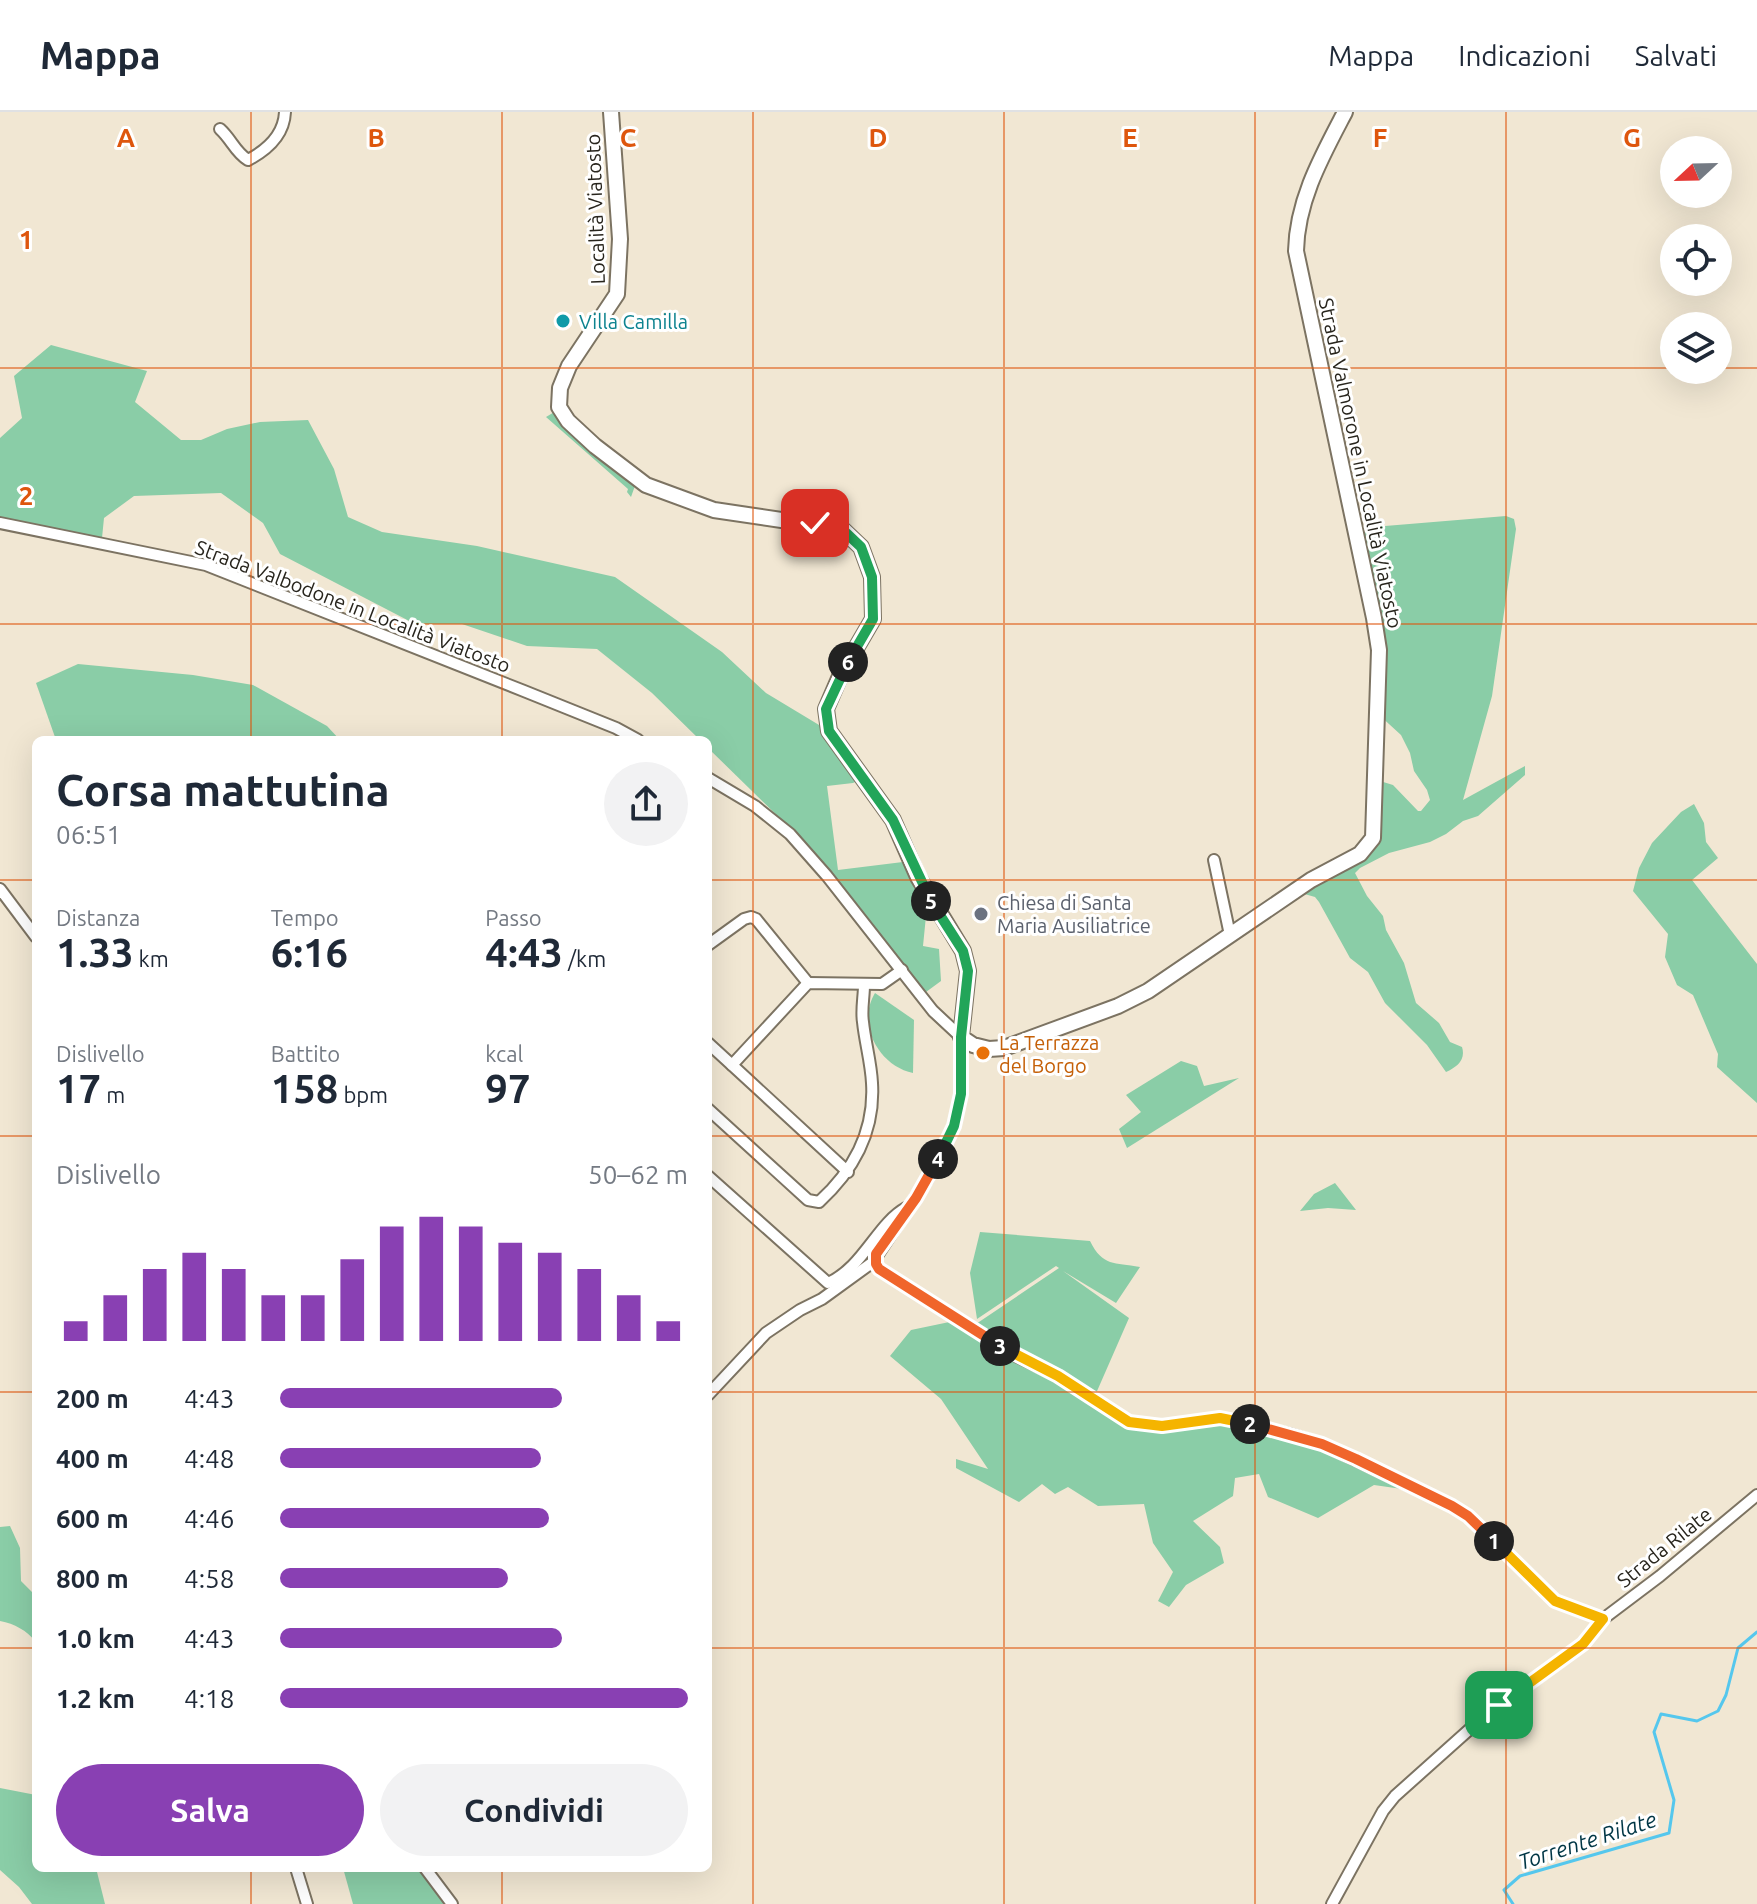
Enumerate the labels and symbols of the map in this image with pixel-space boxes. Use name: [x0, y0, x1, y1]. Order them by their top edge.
text: A: [117, 123, 136, 152]
text: B: [367, 123, 385, 152]
text: C: [620, 123, 637, 152]
text: D: [869, 123, 887, 152]
text: E: [1122, 123, 1138, 152]
text: F: [1373, 123, 1387, 152]
text: G: [1623, 123, 1641, 152]
street label: Località Viatosto: [581, 133, 609, 285]
north arrow: [1660, 136, 1732, 208]
text: 1: [19, 225, 33, 254]
street label: Strada Valmorone in Località Viatosto: [1315, 296, 1407, 630]
place label: Villa Camilla: [579, 310, 688, 333]
marker: Villa Camilla: [554, 312, 572, 330]
text: 2: [19, 481, 33, 510]
pin: [781, 489, 849, 557]
street label: Strada Valbodone in Località Viatosto: [192, 535, 514, 677]
pin: 6: [828, 642, 868, 682]
pin: 5: [911, 881, 951, 921]
place label: Chiesa di Santa Maria Ausiliatrice: [997, 891, 1151, 937]
marker: Chiesa di Santa Maria Ausiliatrice: [972, 905, 990, 923]
place label: La Terrazza del Borgo: [999, 1031, 1099, 1077]
marker: La Terrazza del Borgo: [974, 1044, 992, 1062]
pin: 4: [918, 1139, 958, 1179]
pin: 3: [980, 1326, 1020, 1366]
pin: 2: [1230, 1404, 1270, 1444]
street label: Strada Rilate: [1612, 1502, 1716, 1592]
pin: 1: [1474, 1521, 1514, 1561]
pin: [1465, 1671, 1533, 1739]
water label: Torrente Rilate: [1515, 1806, 1659, 1874]

